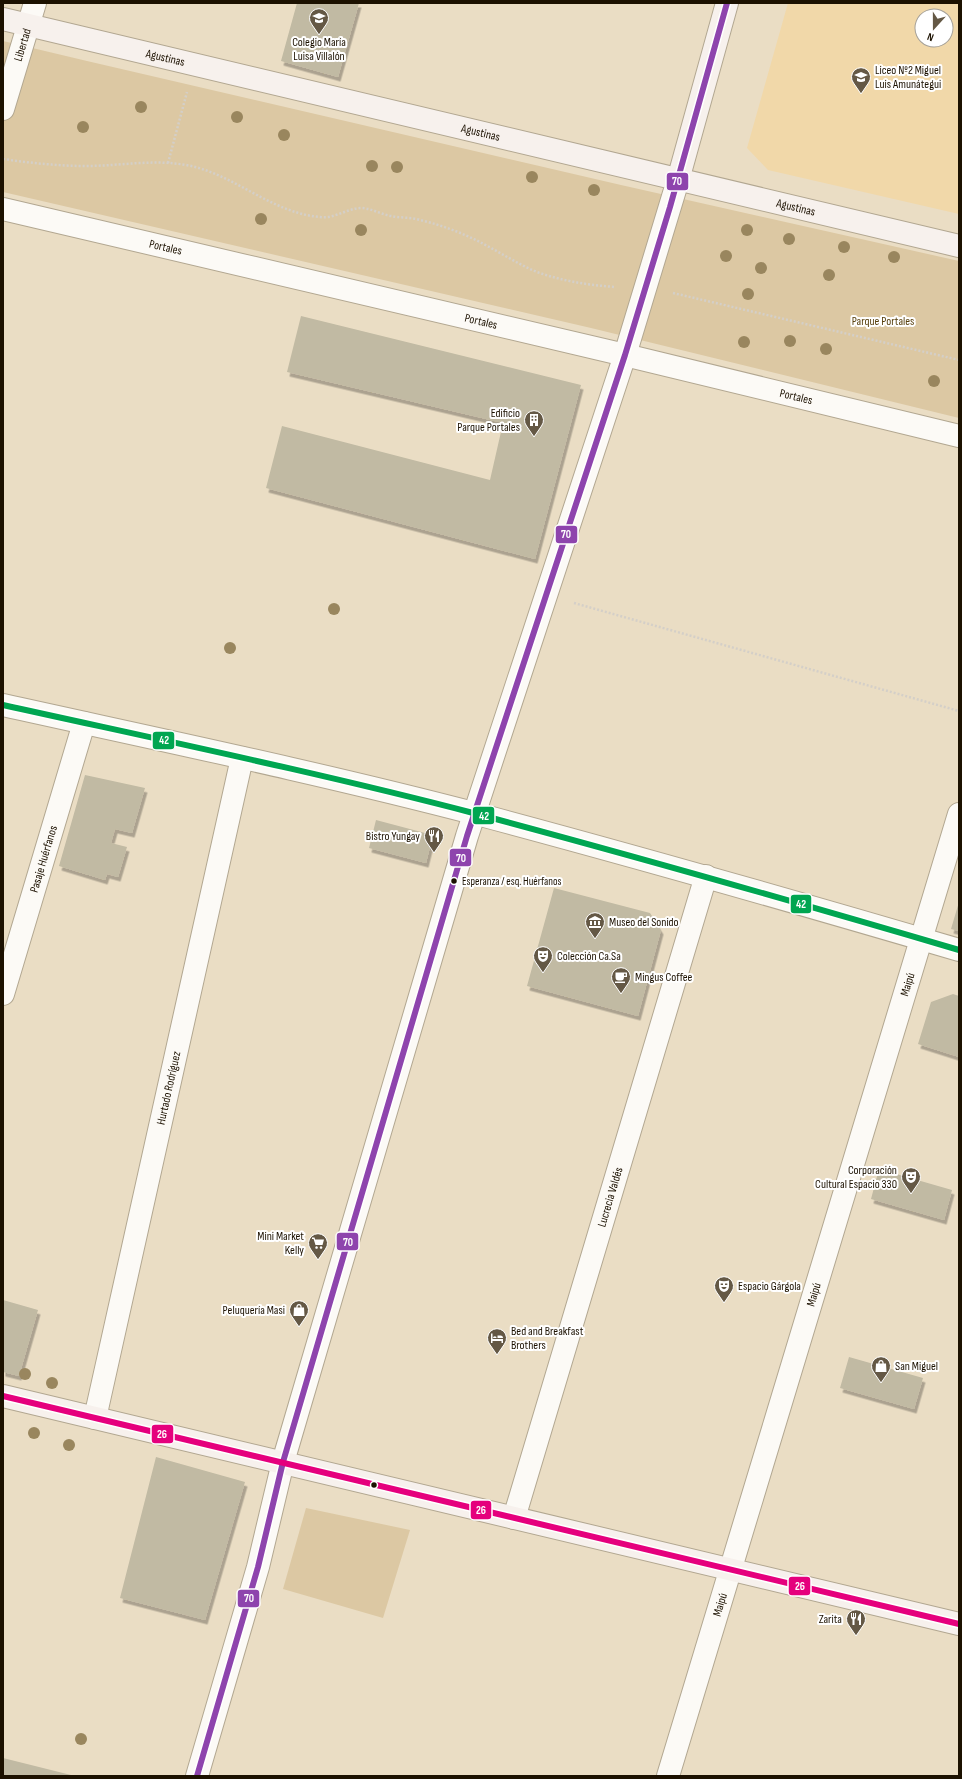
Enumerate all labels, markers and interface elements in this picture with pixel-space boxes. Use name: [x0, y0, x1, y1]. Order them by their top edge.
school or university icon: Colegio María Luisa Villalón: [308, 7, 330, 35]
north arrow: [914, 8, 954, 48]
street label: Libertad: [11, 27, 35, 63]
text: N: [925, 30, 936, 44]
place label: Colegio María Luisa Villalón: [292, 35, 346, 64]
street label: Agustinas: [143, 46, 186, 70]
place label: Liceo Nº2 Miguel Luis Amunátegui: [875, 63, 941, 92]
school or university icon: Liceo Nº2 Miguel Luis Amunátegui: [850, 66, 872, 94]
street label: Agustinas: [459, 121, 502, 145]
line badge: 70: [666, 172, 689, 191]
text: 70: [672, 175, 682, 188]
street label: Agustinas: [774, 196, 817, 220]
street label: Portales: [148, 237, 183, 259]
street label: Portales: [463, 311, 499, 333]
park label: Parque Portales: [852, 314, 914, 329]
street label: Portales: [778, 386, 814, 408]
place label: Edificio Parque Portales: [457, 406, 520, 435]
building icon: Edificio Parque Portales: [523, 409, 545, 437]
line badge: 70: [555, 525, 578, 544]
text: 70: [561, 528, 571, 541]
line badge: 42: [152, 731, 175, 750]
text: 42: [159, 734, 169, 747]
line badge: 42: [472, 806, 495, 825]
text: 42: [479, 810, 489, 823]
street label: Pasaje Huérfanos: [27, 824, 61, 894]
restaurant icon: Bistro Yungay: [423, 825, 445, 853]
place label: Bistro Yungay: [366, 829, 420, 844]
line badge: 70: [449, 848, 472, 867]
text: 70: [456, 852, 466, 865]
place label: Esperanza / esq. Huérfanos: [462, 875, 562, 888]
marker: Esperanza / esq. Huérfanos: [449, 876, 459, 886]
line badge: 42: [790, 894, 812, 914]
text: 42: [796, 898, 806, 911]
museum icon: Museo del Sonido: [584, 911, 606, 939]
place label: Museo del Sonido: [609, 915, 679, 930]
theatre icon: Colección Ca.Sa: [532, 945, 554, 973]
place label: Colección Ca.Sa: [557, 949, 621, 964]
cafe icon: Mingus Coffee: [610, 966, 632, 994]
place label: Mingus Coffee: [635, 970, 693, 985]
street label: Maipú: [897, 971, 919, 998]
street label: Hurtado Rodríguez: [154, 1049, 185, 1126]
place label: Corporación Cultural Espacio 330: [815, 1163, 897, 1192]
street label: Lucrecia Valdés: [594, 1165, 627, 1229]
theatre icon: Corporación Cultural Espacio 330: [900, 1166, 922, 1194]
place label: Mini Market Kelly: [257, 1229, 304, 1258]
supermarket icon: Mini Market Kelly: [307, 1232, 329, 1260]
line badge: 70: [336, 1232, 359, 1251]
text: 70: [343, 1236, 353, 1249]
theatre icon: Espacio Gárgola: [713, 1275, 735, 1303]
place label: Espacio Gárgola: [738, 1279, 801, 1294]
street label: Maipú: [803, 1281, 825, 1308]
shop icon: Peluquería Masi: [288, 1299, 310, 1327]
place label: Peluquería Masi: [223, 1303, 285, 1318]
place label: Bed and Breakfast Brothers: [511, 1324, 584, 1353]
hotel icon: Bed and Breakfast Brothers: [486, 1327, 508, 1355]
shop icon: San Miguel: [870, 1355, 892, 1383]
place label: San Miguel: [895, 1359, 938, 1374]
line badge: 26: [151, 1424, 174, 1444]
text: 26: [157, 1428, 167, 1441]
unlabelled marker: [369, 1480, 379, 1490]
line badge: 26: [470, 1500, 492, 1520]
text: 26: [476, 1504, 486, 1517]
line badge: 26: [788, 1576, 811, 1596]
text: 26: [795, 1580, 805, 1593]
line badge: 70: [237, 1589, 260, 1608]
street label: Maipú: [710, 1591, 731, 1618]
text: 70: [244, 1592, 254, 1605]
restaurant icon: Zarita: [845, 1608, 867, 1636]
place label: Zarita: [819, 1612, 842, 1627]

